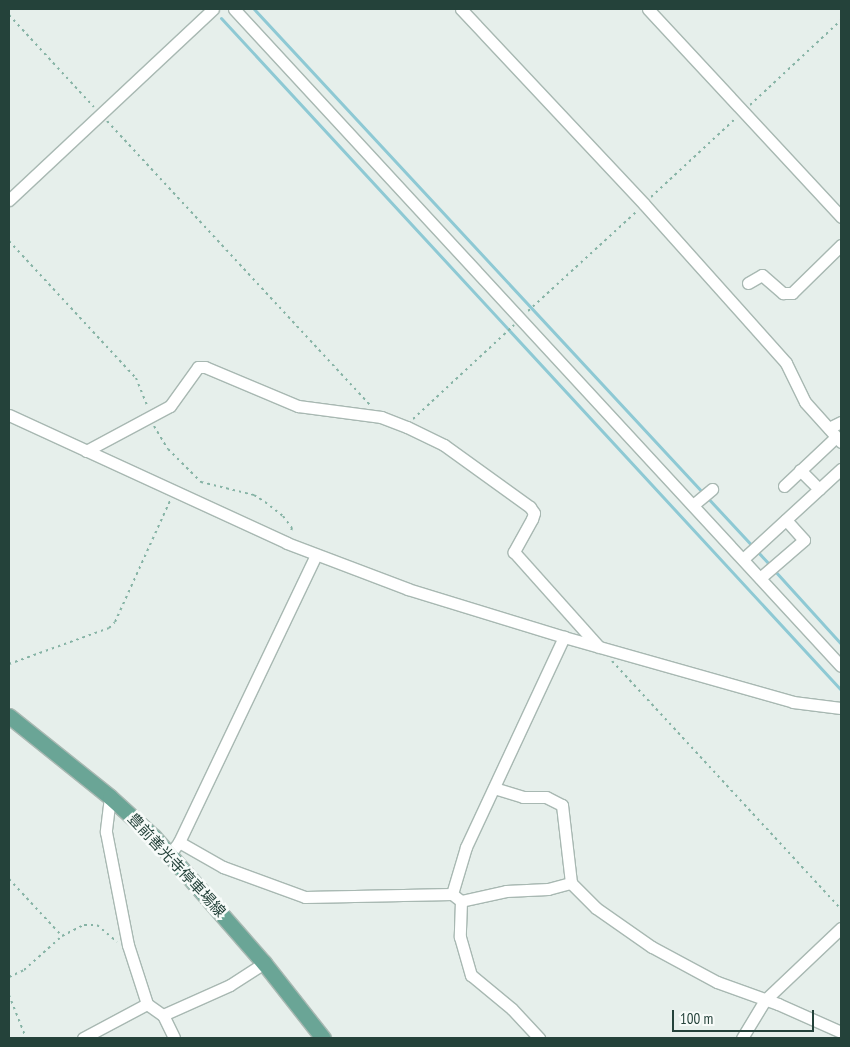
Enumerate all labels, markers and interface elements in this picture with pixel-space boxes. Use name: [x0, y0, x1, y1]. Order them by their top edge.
street label: 豊前善光寺停車場線: [124, 809, 230, 921]
scale bar: [675, 1000, 818, 1032]
text: 100 m: [680, 1009, 713, 1028]

